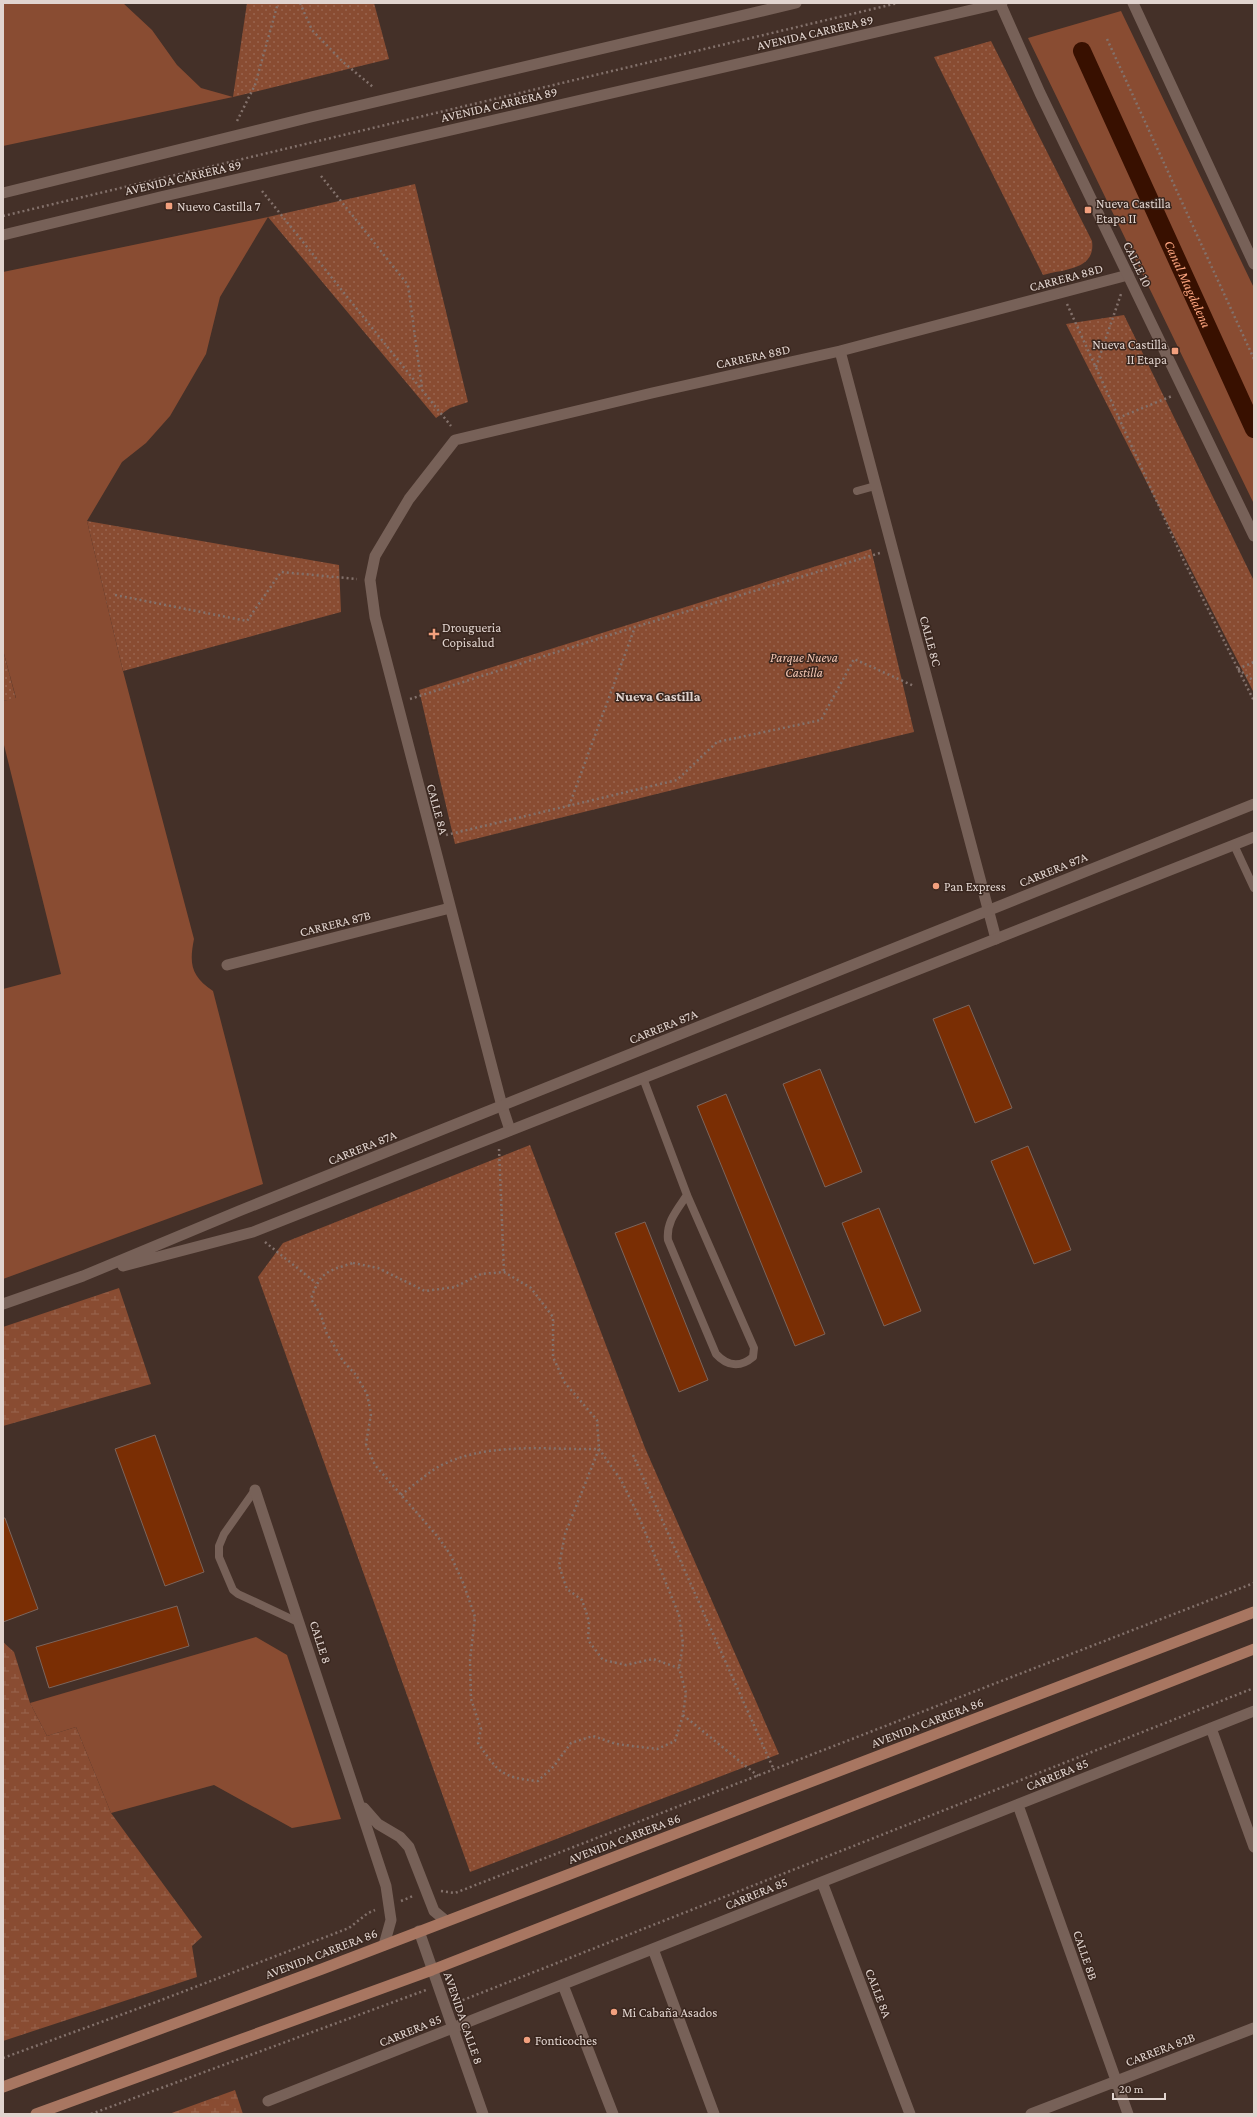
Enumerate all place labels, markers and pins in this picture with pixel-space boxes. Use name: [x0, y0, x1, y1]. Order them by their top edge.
place label: Nueva Castilla Etapa II: [1096, 196, 1171, 226]
place label: Nuevo Castilla 7: [177, 199, 261, 214]
marker: Nuevo Castilla 7: [164, 201, 174, 211]
marker: Nueva Castilla Etapa II: [1083, 205, 1093, 215]
place label: Nueva Castilla II Etapa: [1092, 337, 1167, 367]
marker: Nueva Castilla II Etapa: [1170, 346, 1180, 356]
place label: Drougueria Copisalud: [442, 620, 501, 650]
marker: Drougueria Copisalud: [429, 629, 439, 639]
place label: Pan Express: [944, 879, 1006, 894]
marker: Pan Express: [931, 881, 941, 891]
place label: Mi Cabaña Asados: [622, 2005, 717, 2020]
marker: Mi Cabaña Asados: [609, 2007, 619, 2017]
place label: Fonticoches: [535, 2033, 597, 2048]
marker: Fonticoches: [522, 2035, 532, 2045]

